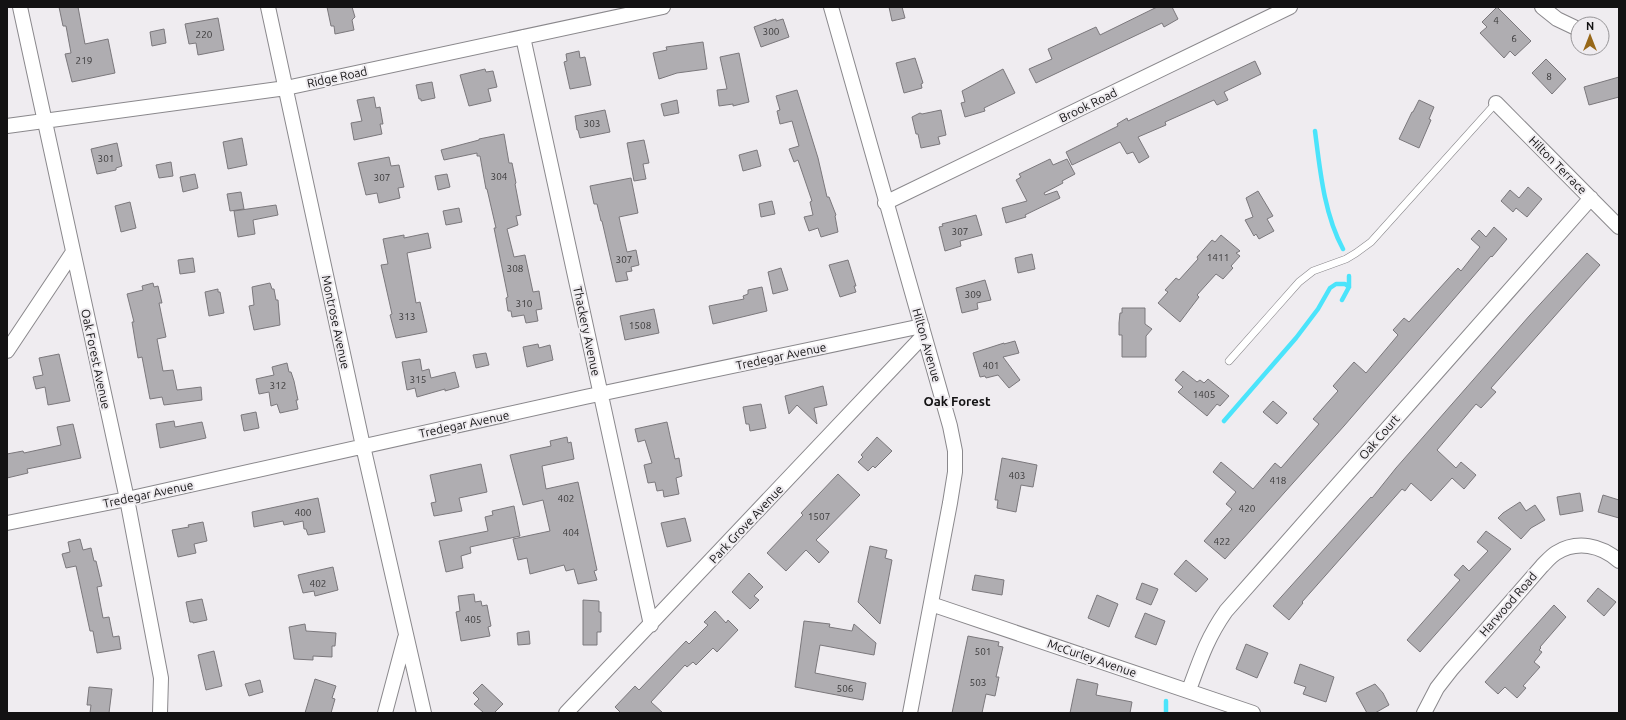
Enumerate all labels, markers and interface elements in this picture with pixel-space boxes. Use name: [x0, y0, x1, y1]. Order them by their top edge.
house number: 4: [1493, 15, 1499, 26]
north arrow: [1570, 16, 1610, 56]
text: N: [1586, 20, 1594, 32]
house number: 300: [763, 26, 780, 37]
house number: 220: [196, 29, 213, 40]
house number: 6: [1511, 33, 1517, 44]
house number: 219: [76, 55, 92, 66]
street label: Ridge Road: [306, 64, 368, 90]
house number: 8: [1546, 71, 1552, 82]
street label: Brook Road: [1057, 85, 1119, 125]
house number: 303: [584, 118, 600, 129]
street label: Hilton Terrace: [1527, 134, 1589, 196]
house number: 301: [98, 153, 114, 164]
house number: 304: [491, 171, 508, 182]
house number: 307: [374, 172, 390, 183]
house number: 307: [952, 226, 968, 237]
house number: 1411: [1207, 252, 1229, 263]
house number: 307: [616, 254, 632, 265]
house number: 308: [507, 263, 524, 274]
street label: Montrose Avenue: [320, 274, 352, 370]
street label: Thackery Avenue: [571, 285, 603, 377]
house number: 309: [965, 289, 981, 300]
house number: 310: [516, 298, 533, 309]
street label: Hilton Avenue: [910, 307, 944, 383]
street label: Oak Forest Avenue: [79, 308, 113, 410]
house number: 313: [399, 311, 415, 322]
house number: 1508: [629, 320, 652, 331]
street label: Tredegar Avenue: [735, 340, 827, 372]
house number: 401: [983, 360, 999, 371]
house number: 315: [410, 374, 426, 385]
house number: 312: [270, 380, 286, 391]
house number: 1405: [1193, 389, 1215, 400]
district label: Oak Forest: [923, 394, 991, 408]
street label: Tredegar Avenue: [418, 408, 510, 440]
street label: Oak Court: [1356, 412, 1402, 462]
house number: 403: [1009, 470, 1025, 481]
house number: 418: [1270, 475, 1287, 486]
street label: Tredegar Avenue: [102, 478, 194, 510]
street label: Park Grove Avenue: [707, 482, 785, 566]
house number: 402: [558, 493, 574, 504]
house number: 420: [1239, 503, 1256, 514]
house number: 400: [295, 507, 312, 518]
house number: 1507: [808, 511, 830, 522]
house number: 404: [563, 527, 580, 538]
house number: 422: [1214, 536, 1230, 547]
street label: Harwood Road: [1477, 570, 1539, 638]
house number: 402: [310, 578, 326, 589]
house number: 405: [465, 614, 481, 625]
street label: McCurley Avenue: [1046, 637, 1138, 679]
house number: 501: [975, 646, 991, 657]
house number: 503: [970, 677, 986, 688]
house number: 506: [837, 683, 854, 694]

